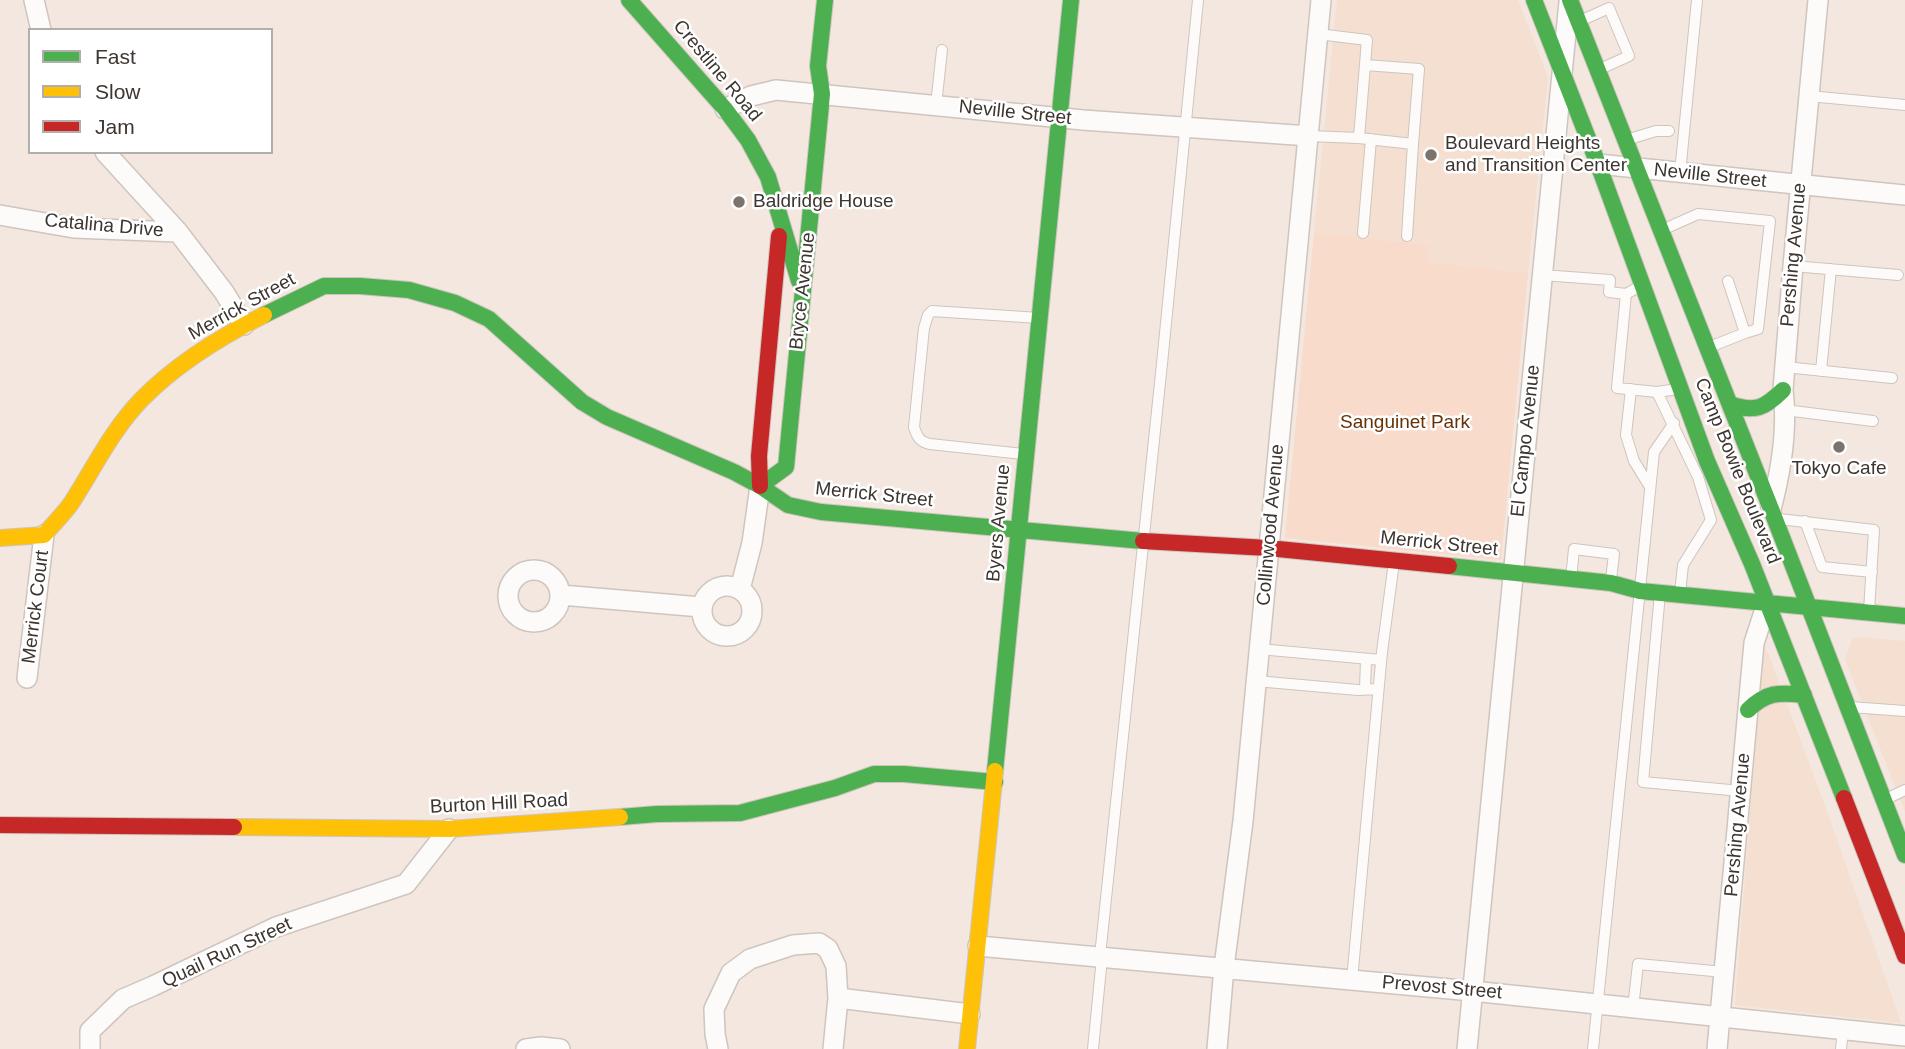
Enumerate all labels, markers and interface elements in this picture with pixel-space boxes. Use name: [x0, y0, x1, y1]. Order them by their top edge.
street label: Crestline Road: [668, 16, 766, 126]
legend: [28, 28, 273, 154]
text: Fast: [95, 45, 136, 68]
text: Slow: [95, 80, 141, 103]
street label: Neville Street: [958, 96, 1072, 130]
text: Jam: [95, 115, 135, 138]
place label: Boulevard Heights and Transition Center: [1445, 133, 1627, 177]
marker: Boulevard Heights and Transition Center: [1423, 147, 1439, 163]
street label: Neville Street: [1653, 159, 1767, 193]
street label: Pershing Avenue: [1776, 182, 1812, 328]
place label: Baldridge House: [753, 191, 893, 213]
marker: Baldridge House: [731, 194, 747, 210]
street label: Catalina Drive: [44, 209, 164, 243]
street label: Bryce Avenue: [785, 231, 821, 351]
street label: Merrick Street: [185, 268, 299, 346]
street label: El Campo Avenue: [1507, 364, 1545, 518]
street label: Camp Bowie Boulevard: [1689, 375, 1785, 567]
park label: Sanguinet Park: [1340, 412, 1470, 434]
marker: Tokyo Cafe: [1831, 439, 1847, 455]
street label: Collinwood Avenue: [1253, 443, 1289, 607]
place label: Tokyo Cafe: [1791, 458, 1887, 480]
street label: Byers Avenue: [983, 463, 1015, 583]
street label: Merrick Street: [814, 477, 934, 513]
street label: Merrick Street: [1379, 526, 1499, 562]
street label: Merrick Court: [18, 549, 54, 665]
street label: Pershing Avenue: [1720, 752, 1756, 898]
street label: Burton Hill Road: [429, 789, 569, 819]
street label: Quail Run Street: [159, 913, 295, 993]
street label: Prevost Street: [1381, 971, 1503, 1005]

